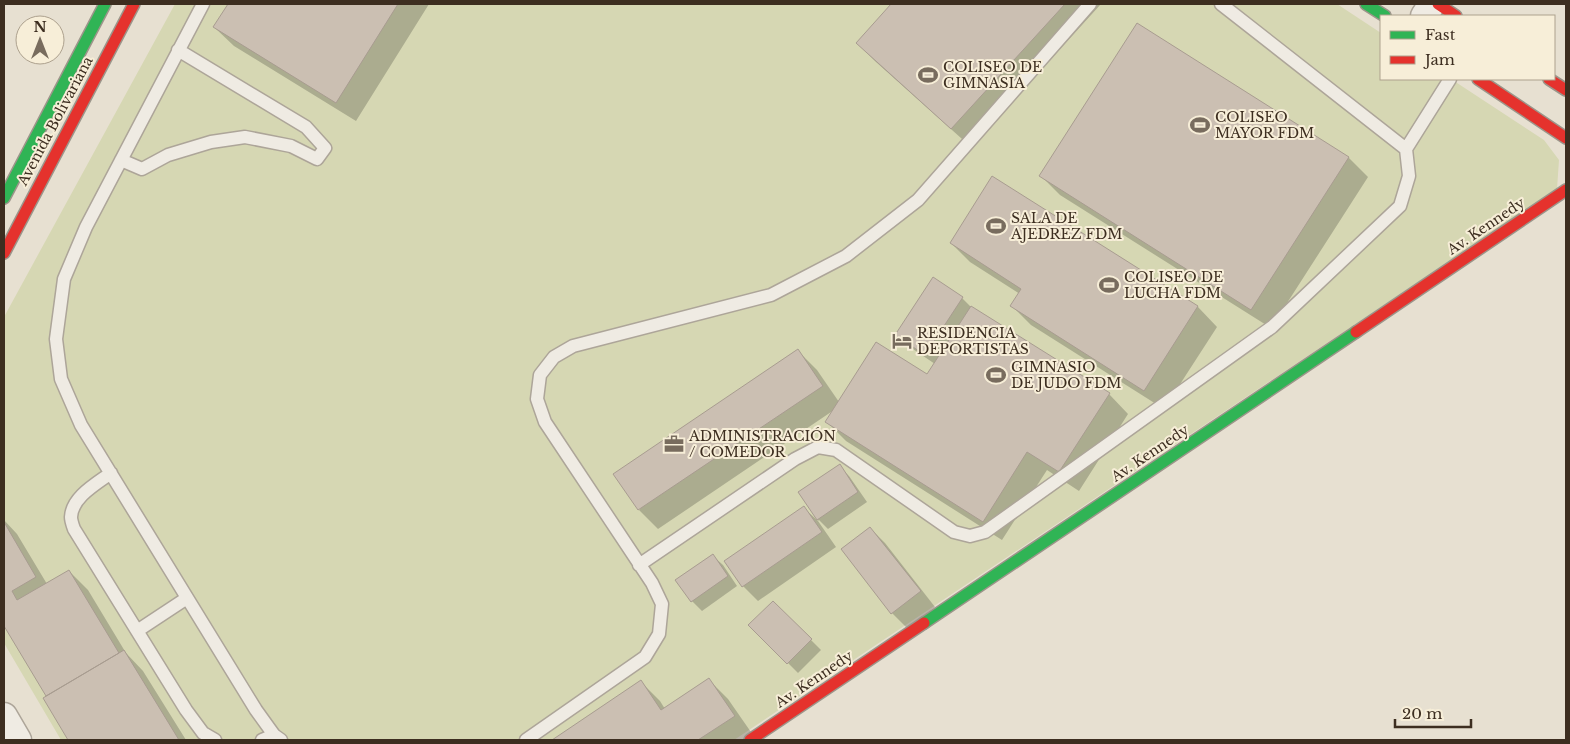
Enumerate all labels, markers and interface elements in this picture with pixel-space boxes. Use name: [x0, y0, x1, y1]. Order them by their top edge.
north arrow: [15, 15, 65, 65]
legend: [1380, 15, 1555, 80]
text: N: [33, 18, 47, 36]
text: Fast: [1425, 25, 1456, 44]
text: Jam: [1423, 50, 1455, 69]
street label: Avenida Bolivariana: [13, 53, 97, 190]
place label: COLISEO DE GIMNASIA: [943, 58, 1042, 92]
sports icon: COLISEO DE GIMNASIA: [917, 64, 939, 86]
place label: COLISEO MAYOR FDM: [1215, 108, 1314, 142]
sports icon: COLISEO MAYOR FDM: [1189, 114, 1211, 136]
street label: Av. Kennedy: [1443, 193, 1528, 259]
place label: SALA DE AJEDREZ FDM: [1010, 209, 1122, 243]
sports icon: SALA DE AJEDREZ FDM: [985, 215, 1007, 237]
place label: COLISEO DE LUCHA FDM: [1124, 268, 1223, 302]
sports icon: COLISEO DE LUCHA FDM: [1098, 274, 1120, 296]
place label: RESIDENCIA DEPORTISTAS: [917, 324, 1029, 358]
hotel icon: RESIDENCIA DEPORTISTAS: [891, 330, 913, 352]
place label: GIMNASIO DE JUDO FDM: [1011, 358, 1121, 392]
sports icon: GIMNASIO DE JUDO FDM: [985, 364, 1007, 386]
street label: Av. Kennedy: [1107, 420, 1192, 486]
place label: ADMINISTRACIÓN / COMEDOR: [688, 427, 836, 461]
office icon: ADMINISTRACIÓN / COMEDOR: [663, 433, 685, 455]
street label: Av. Kennedy: [771, 646, 856, 712]
scale bar: [1395, 696, 1471, 728]
text: 20 m: [1402, 704, 1442, 723]

